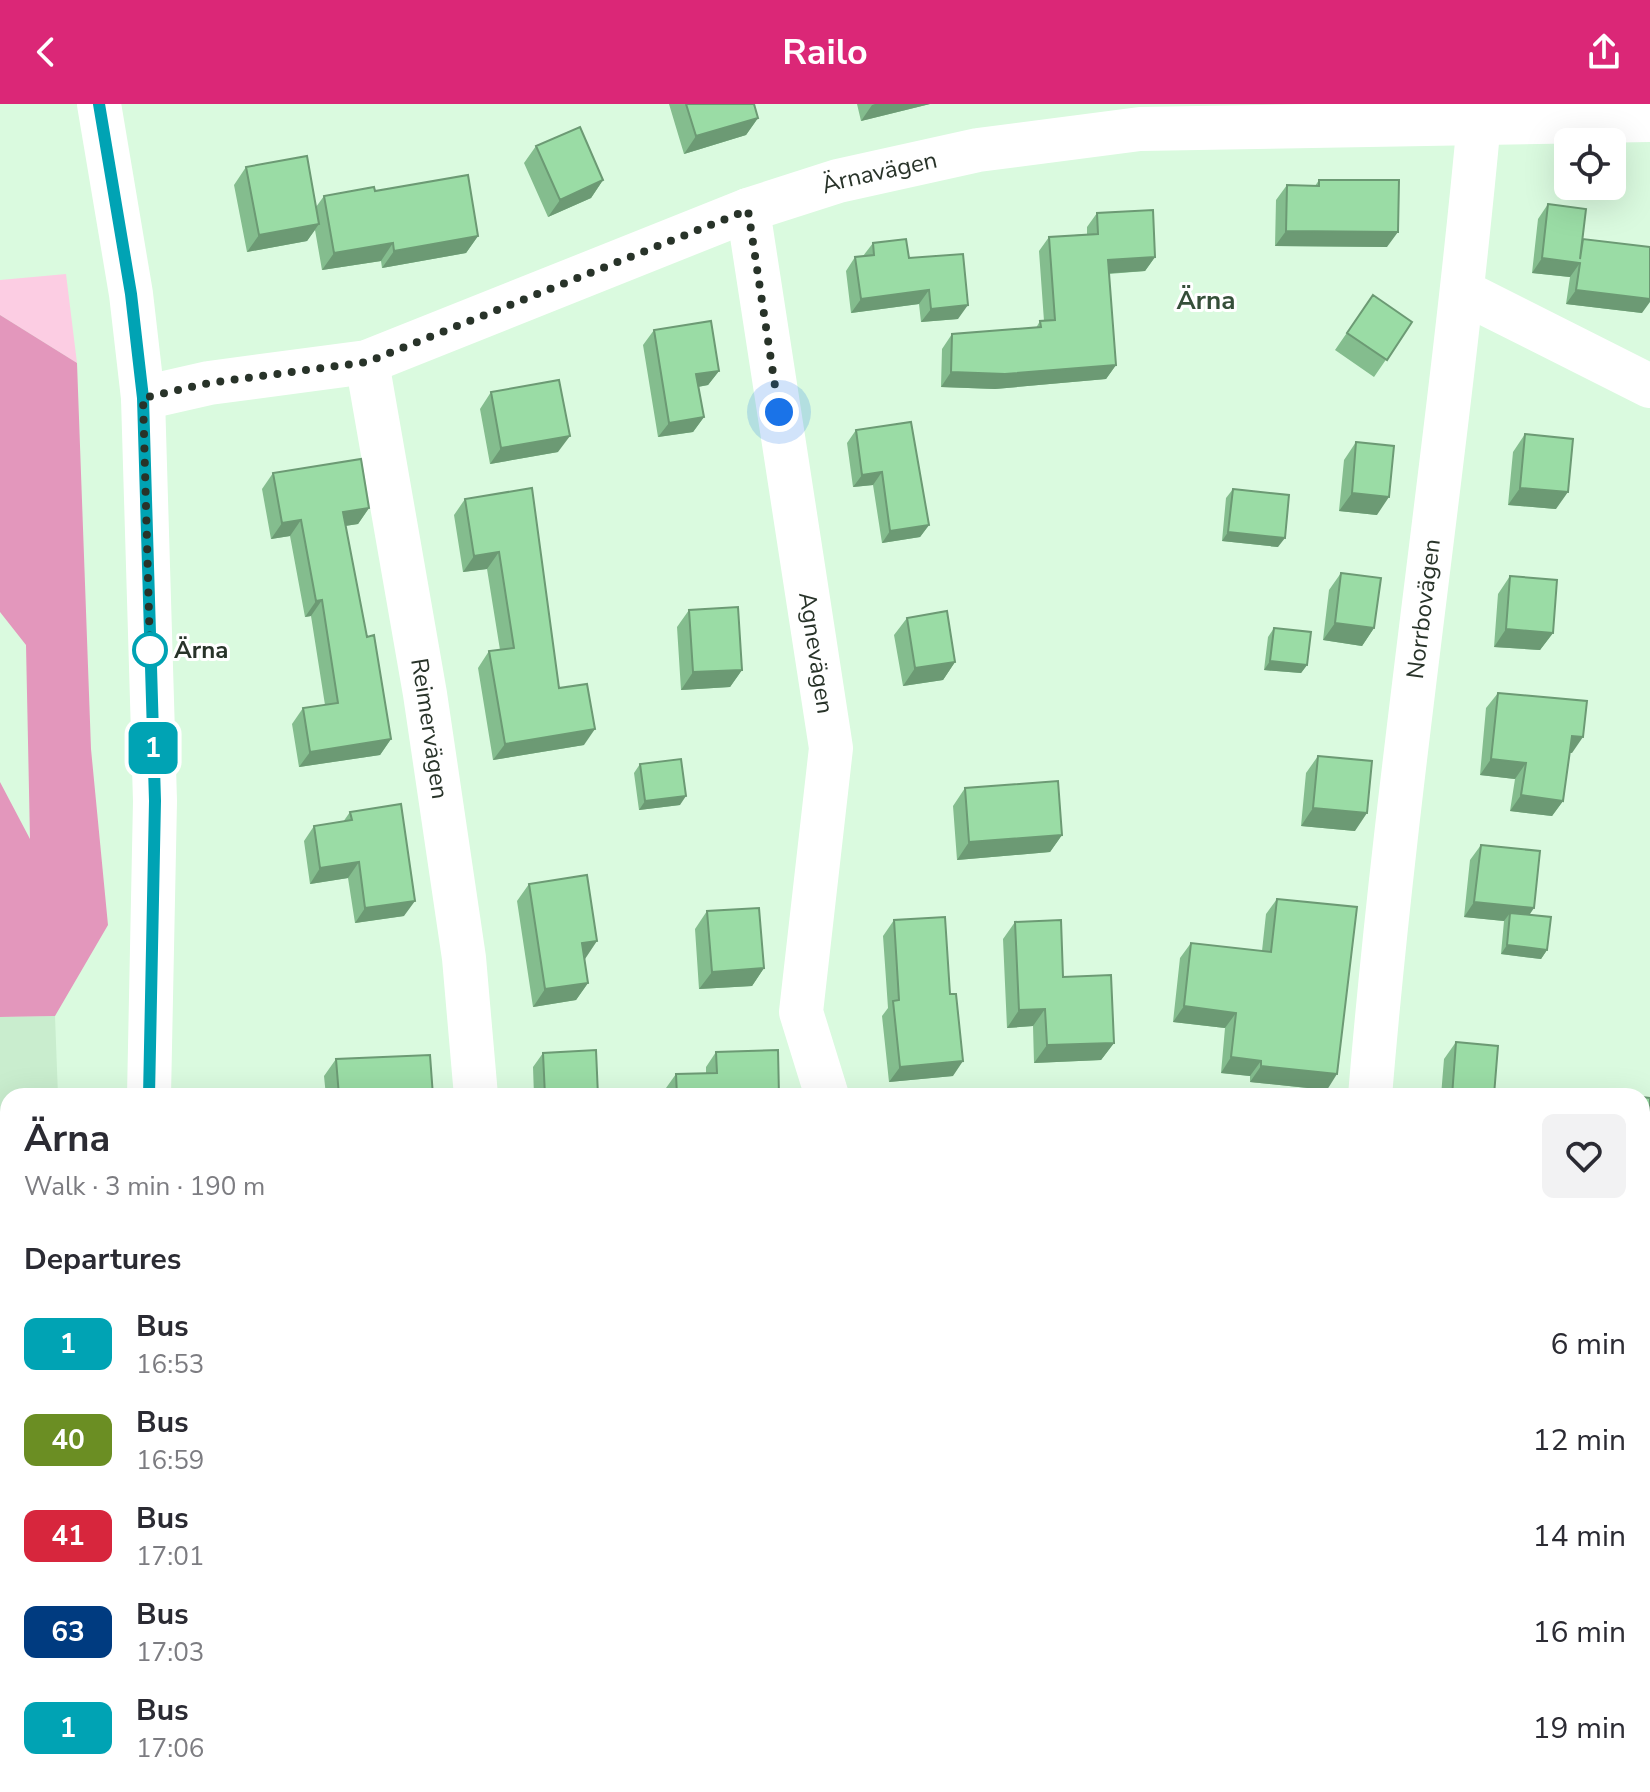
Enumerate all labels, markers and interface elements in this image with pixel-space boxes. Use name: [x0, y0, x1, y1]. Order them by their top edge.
text: Railo: [782, 28, 868, 77]
icon: back: [24, 30, 68, 74]
icon: share: [1582, 30, 1626, 74]
map controls: [1554, 128, 1626, 200]
button: locate: [1554, 128, 1626, 200]
street label: Ärnavägen: [817, 144, 940, 201]
district label: Ärna: [1177, 283, 1235, 318]
your location: [759, 392, 799, 432]
street label: Norrbovägen: [1399, 537, 1448, 681]
street label: Agnevägen: [791, 589, 842, 716]
marker: Ärna: [133, 633, 167, 667]
place label: Ärna: [174, 634, 228, 666]
street label: Reimervägen: [403, 656, 456, 801]
line badge: 1: [127, 722, 179, 774]
text: 1: [145, 729, 161, 767]
text: Ärna: [24, 1113, 110, 1164]
button: heart: [1542, 1114, 1626, 1198]
text: Walk · 3 min · 190 m: [24, 1169, 265, 1204]
text: Departures: [24, 1239, 181, 1280]
text: Bus: [136, 1306, 189, 1347]
text: 6 min: [1551, 1324, 1626, 1365]
text: 1: [60, 1325, 76, 1363]
text: 16:53: [136, 1347, 204, 1382]
text: Bus: [136, 1402, 189, 1443]
text: 12 min: [1533, 1420, 1626, 1461]
text: 40: [51, 1421, 85, 1459]
text: 16:59: [136, 1443, 204, 1478]
text: Bus: [136, 1498, 189, 1539]
text: 14 min: [1533, 1516, 1626, 1557]
text: 41: [51, 1517, 85, 1555]
text: 17:01: [136, 1539, 204, 1574]
text: Bus: [136, 1594, 189, 1635]
text: 16 min: [1533, 1612, 1626, 1653]
text: 63: [51, 1613, 85, 1651]
text: 17:03: [136, 1635, 204, 1670]
text: Bus: [136, 1690, 189, 1731]
text: 19 min: [1533, 1708, 1626, 1749]
text: 1: [60, 1709, 76, 1747]
text: 17:06: [136, 1731, 204, 1766]

